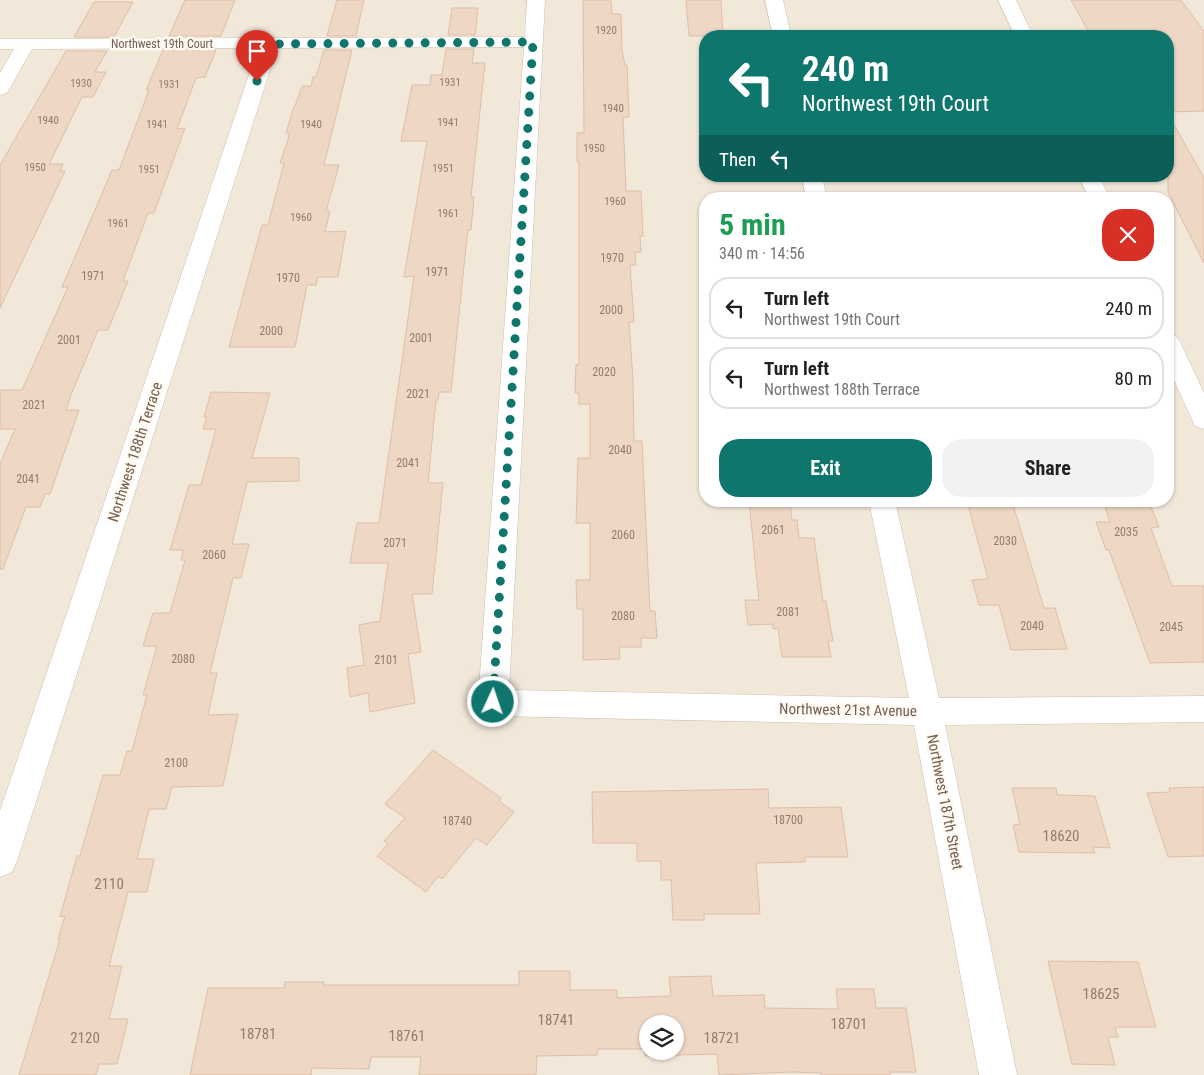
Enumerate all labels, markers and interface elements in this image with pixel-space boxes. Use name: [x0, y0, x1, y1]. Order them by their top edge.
house number: 1920: [595, 24, 617, 37]
pin: [236, 30, 278, 81]
street label: Northwest 19th Court: [111, 37, 213, 51]
icon: arrive: [243, 37, 271, 65]
text: 240 m: [802, 49, 889, 90]
icon: left: [719, 50, 784, 115]
house number: 1931: [439, 76, 461, 89]
house number: 1930: [70, 77, 92, 90]
house number: 1931: [158, 78, 180, 91]
text: Northwest 19th Court: [802, 91, 989, 116]
house number: 1940: [602, 102, 624, 115]
house number: 1940: [37, 114, 59, 127]
house number: 1941: [437, 116, 459, 129]
house number: 1941: [146, 118, 168, 131]
house number: 1940: [300, 118, 322, 131]
house number: 1950: [583, 142, 605, 155]
icon: left: [766, 145, 794, 173]
text: Then: [719, 148, 756, 171]
house number: 1950: [24, 161, 46, 174]
house number: 1951: [432, 162, 454, 175]
house number: 1951: [138, 163, 160, 176]
house number: 1960: [604, 195, 626, 208]
house number: 1961: [437, 207, 459, 220]
text: 5 min: [719, 207, 786, 242]
button: close: [1102, 209, 1154, 261]
house number: 1960: [290, 211, 312, 224]
house number: 1961: [107, 217, 129, 230]
text: 340 m · 14:56: [719, 244, 805, 263]
house number: 1970: [600, 251, 624, 265]
house number: 1971: [425, 265, 449, 279]
house number: 1971: [81, 269, 105, 283]
house number: 1970: [276, 271, 300, 285]
text: Turn left: [764, 287, 829, 310]
icon: left: [721, 294, 749, 322]
text: 240 m: [1105, 297, 1152, 320]
house number: 2000: [599, 303, 623, 317]
text: Northwest 19th Court: [764, 310, 900, 329]
house number: 2000: [259, 324, 283, 338]
house number: 2001: [409, 331, 433, 345]
house number: 2001: [57, 333, 81, 347]
text: Turn left: [764, 357, 829, 380]
icon: left: [721, 364, 749, 392]
house number: 2020: [592, 365, 616, 379]
text: 80 m: [1115, 367, 1152, 390]
street label: Northwest 188th Terrace: [104, 380, 166, 524]
text: Northwest 188th Terrace: [764, 380, 920, 399]
house number: 2021: [406, 387, 430, 401]
house number: 2021: [22, 398, 46, 412]
button: Exit: [719, 439, 932, 497]
button: Share: [942, 439, 1154, 497]
house number: 2040: [608, 443, 632, 457]
house number: 2041: [396, 456, 420, 470]
house number: 2041: [16, 472, 40, 486]
house number: 2061: [761, 523, 785, 537]
house number: 2035: [1114, 525, 1138, 539]
house number: 2060: [611, 528, 635, 542]
house number: 2030: [993, 534, 1017, 548]
house number: 2071: [383, 536, 407, 550]
house number: 2060: [202, 548, 226, 562]
house number: 2081: [776, 605, 800, 619]
house number: 2080: [611, 609, 635, 623]
house number: 2040: [1020, 619, 1044, 633]
house number: 2045: [1159, 620, 1183, 634]
house number: 2080: [171, 652, 195, 666]
house number: 2101: [374, 653, 398, 667]
position arrow: [466, 675, 518, 727]
street label: Northwest 21st Avenue: [779, 700, 917, 720]
street label: Northwest 187th Street: [923, 733, 967, 871]
house number: 2100: [164, 756, 188, 770]
house number: 18700: [773, 813, 803, 827]
house number: 18740: [442, 814, 472, 828]
house number: 18620: [1042, 827, 1080, 845]
house number: 2110: [94, 875, 124, 893]
house number: 18625: [1082, 985, 1120, 1003]
house number: 18741: [537, 1011, 575, 1029]
map controls: [639, 1015, 684, 1060]
button: layers: [639, 1015, 684, 1060]
house number: 18701: [830, 1015, 868, 1033]
house number: 18781: [239, 1025, 277, 1043]
house number: 18761: [388, 1027, 426, 1045]
house number: 2120: [70, 1029, 100, 1047]
house number: 18721: [703, 1029, 741, 1047]

